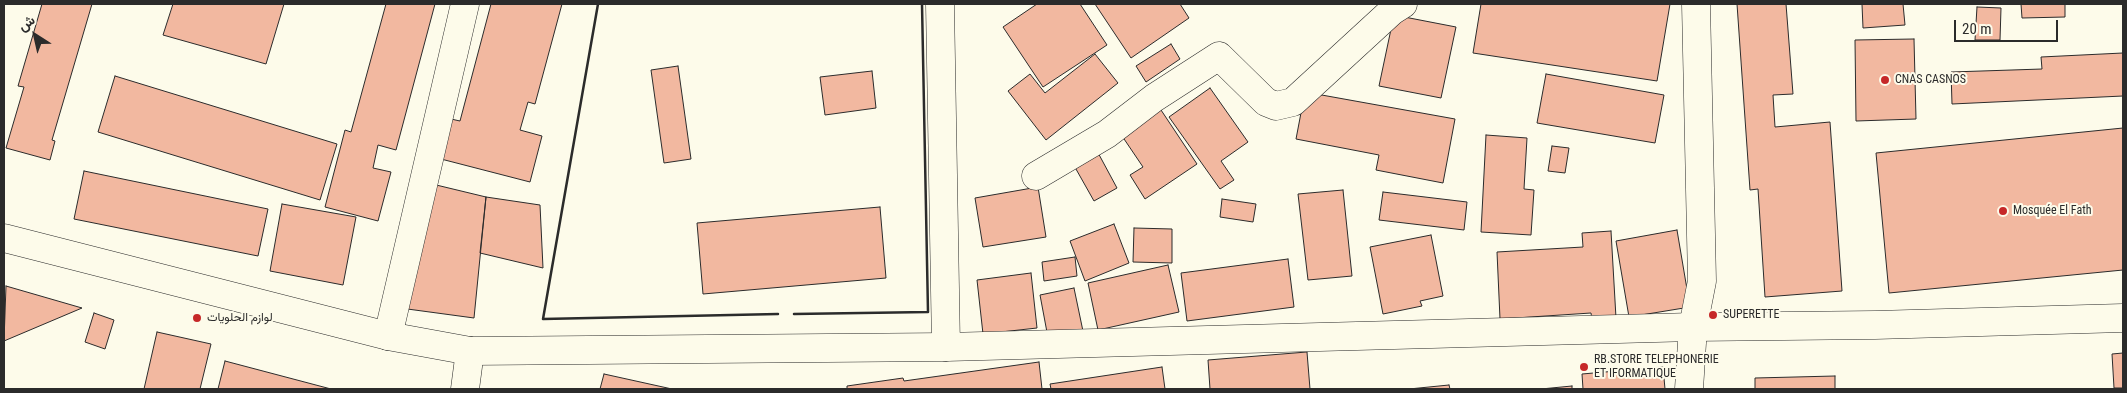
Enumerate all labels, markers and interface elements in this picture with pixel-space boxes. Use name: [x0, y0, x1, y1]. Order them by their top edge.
north arrow: [10, 10, 60, 60]
scale bar: [1957, 10, 2061, 42]
text: ش: [15, 11, 38, 34]
text: 20 m: [1962, 20, 1992, 38]
place label: CNAS CASNOS: [1895, 73, 1966, 87]
marker: CNAS CASNOS: [1879, 74, 1891, 86]
place label: Mosquée El Fath: [2013, 204, 2092, 218]
marker: Mosquée El Fath: [1997, 205, 2009, 217]
place label: SUPERETTE: [1723, 308, 1780, 322]
marker: SUPERETTE: [1707, 309, 1719, 321]
place label: لوازم الحلويات: [207, 311, 273, 325]
marker: لوازم الحلويات: [191, 312, 203, 324]
place label: RB.STORE TELEPHONERIE ET IFORMATIQUE: [1594, 353, 1719, 381]
marker: RB.STORE TELEPHONERIE ET IFORMATIQUE: [1578, 361, 1590, 373]

